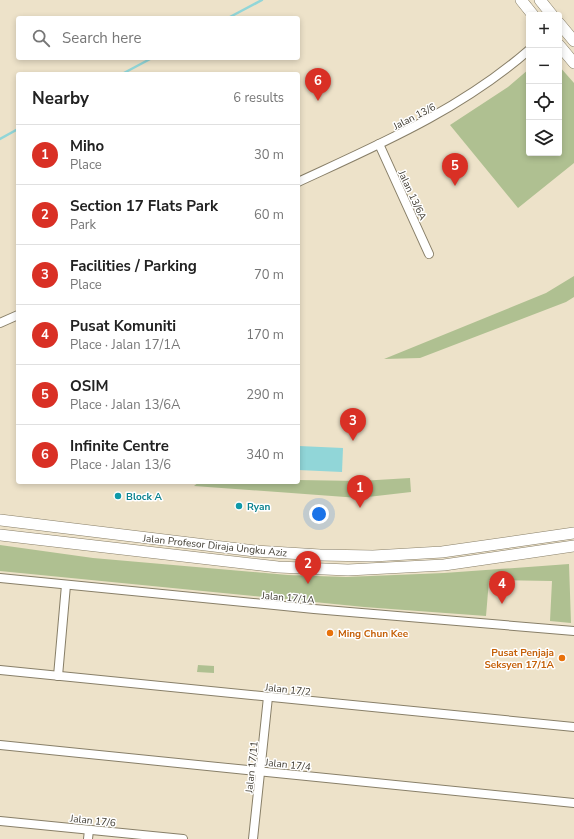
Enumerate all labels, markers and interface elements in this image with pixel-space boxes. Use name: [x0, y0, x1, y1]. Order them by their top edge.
map controls: [526, 12, 562, 156]
button: +: [526, 12, 562, 48]
search box: [16, 16, 300, 60]
icon: search: [30, 27, 52, 49]
text: Search here: [62, 28, 142, 48]
button: −: [526, 48, 562, 84]
pin: 6: [305, 68, 331, 101]
button: locate: [526, 84, 562, 120]
text: Nearby: [32, 87, 89, 110]
text: 6 results: [233, 89, 284, 107]
street label: Jalan 13/6: [390, 100, 438, 134]
button: layers: [526, 120, 562, 156]
text: Miho: [70, 136, 104, 156]
text: 1: [41, 146, 49, 164]
text: 30 m: [254, 146, 284, 164]
pin: 5: [442, 153, 468, 186]
text: Place: [70, 156, 102, 174]
street label: Jalan 13/6A: [394, 167, 430, 223]
text: Section 17 Flats Park: [70, 196, 218, 216]
text: 2: [41, 206, 49, 224]
text: 60 m: [254, 206, 284, 224]
text: Park: [70, 216, 96, 234]
text: Facilities / Parking: [70, 256, 197, 276]
text: 3: [41, 266, 49, 284]
text: 70 m: [254, 266, 284, 284]
text: Place: [70, 276, 102, 294]
text: Pusat Komuniti: [70, 316, 176, 336]
text: 4: [41, 326, 49, 344]
text: 170 m: [246, 326, 284, 344]
text: Place · Jalan 17/1A: [70, 336, 181, 354]
text: OSIM: [70, 376, 108, 396]
text: 5: [41, 386, 49, 404]
text: 290 m: [246, 386, 284, 404]
text: Place · Jalan 13/6A: [70, 396, 181, 414]
pin: 3: [340, 408, 366, 441]
text: Infinite Centre: [70, 436, 169, 456]
text: 6: [41, 446, 49, 464]
text: 340 m: [246, 446, 284, 464]
text: Place · Jalan 13/6: [70, 456, 171, 474]
pin: 1: [347, 475, 373, 508]
place label: Block A: [126, 490, 163, 504]
marker: Block A: [113, 491, 123, 501]
place label: Ryan: [247, 500, 270, 514]
marker: Ryan: [234, 501, 244, 511]
your location: [309, 504, 329, 524]
street label: Jalan Profesor Diraja Ungku Aziz: [141, 531, 288, 561]
pin: 2: [295, 551, 321, 584]
pin: 4: [489, 571, 515, 604]
street label: Jalan 17/1A: [260, 589, 316, 607]
place label: Ming Chun Kee: [338, 627, 409, 641]
marker: Ming Chun Kee: [325, 628, 335, 638]
place label: Pusat Penjaja Seksyen 17/1A: [485, 646, 555, 672]
marker: Pusat Penjaja Seksyen 17/1A: [557, 653, 567, 663]
street label: Jalan 17/2: [263, 681, 311, 699]
street label: Jalan 17/11: [242, 741, 262, 795]
street label: Jalan 17/4: [263, 756, 311, 774]
street label: Jalan 17/6: [68, 812, 116, 830]

